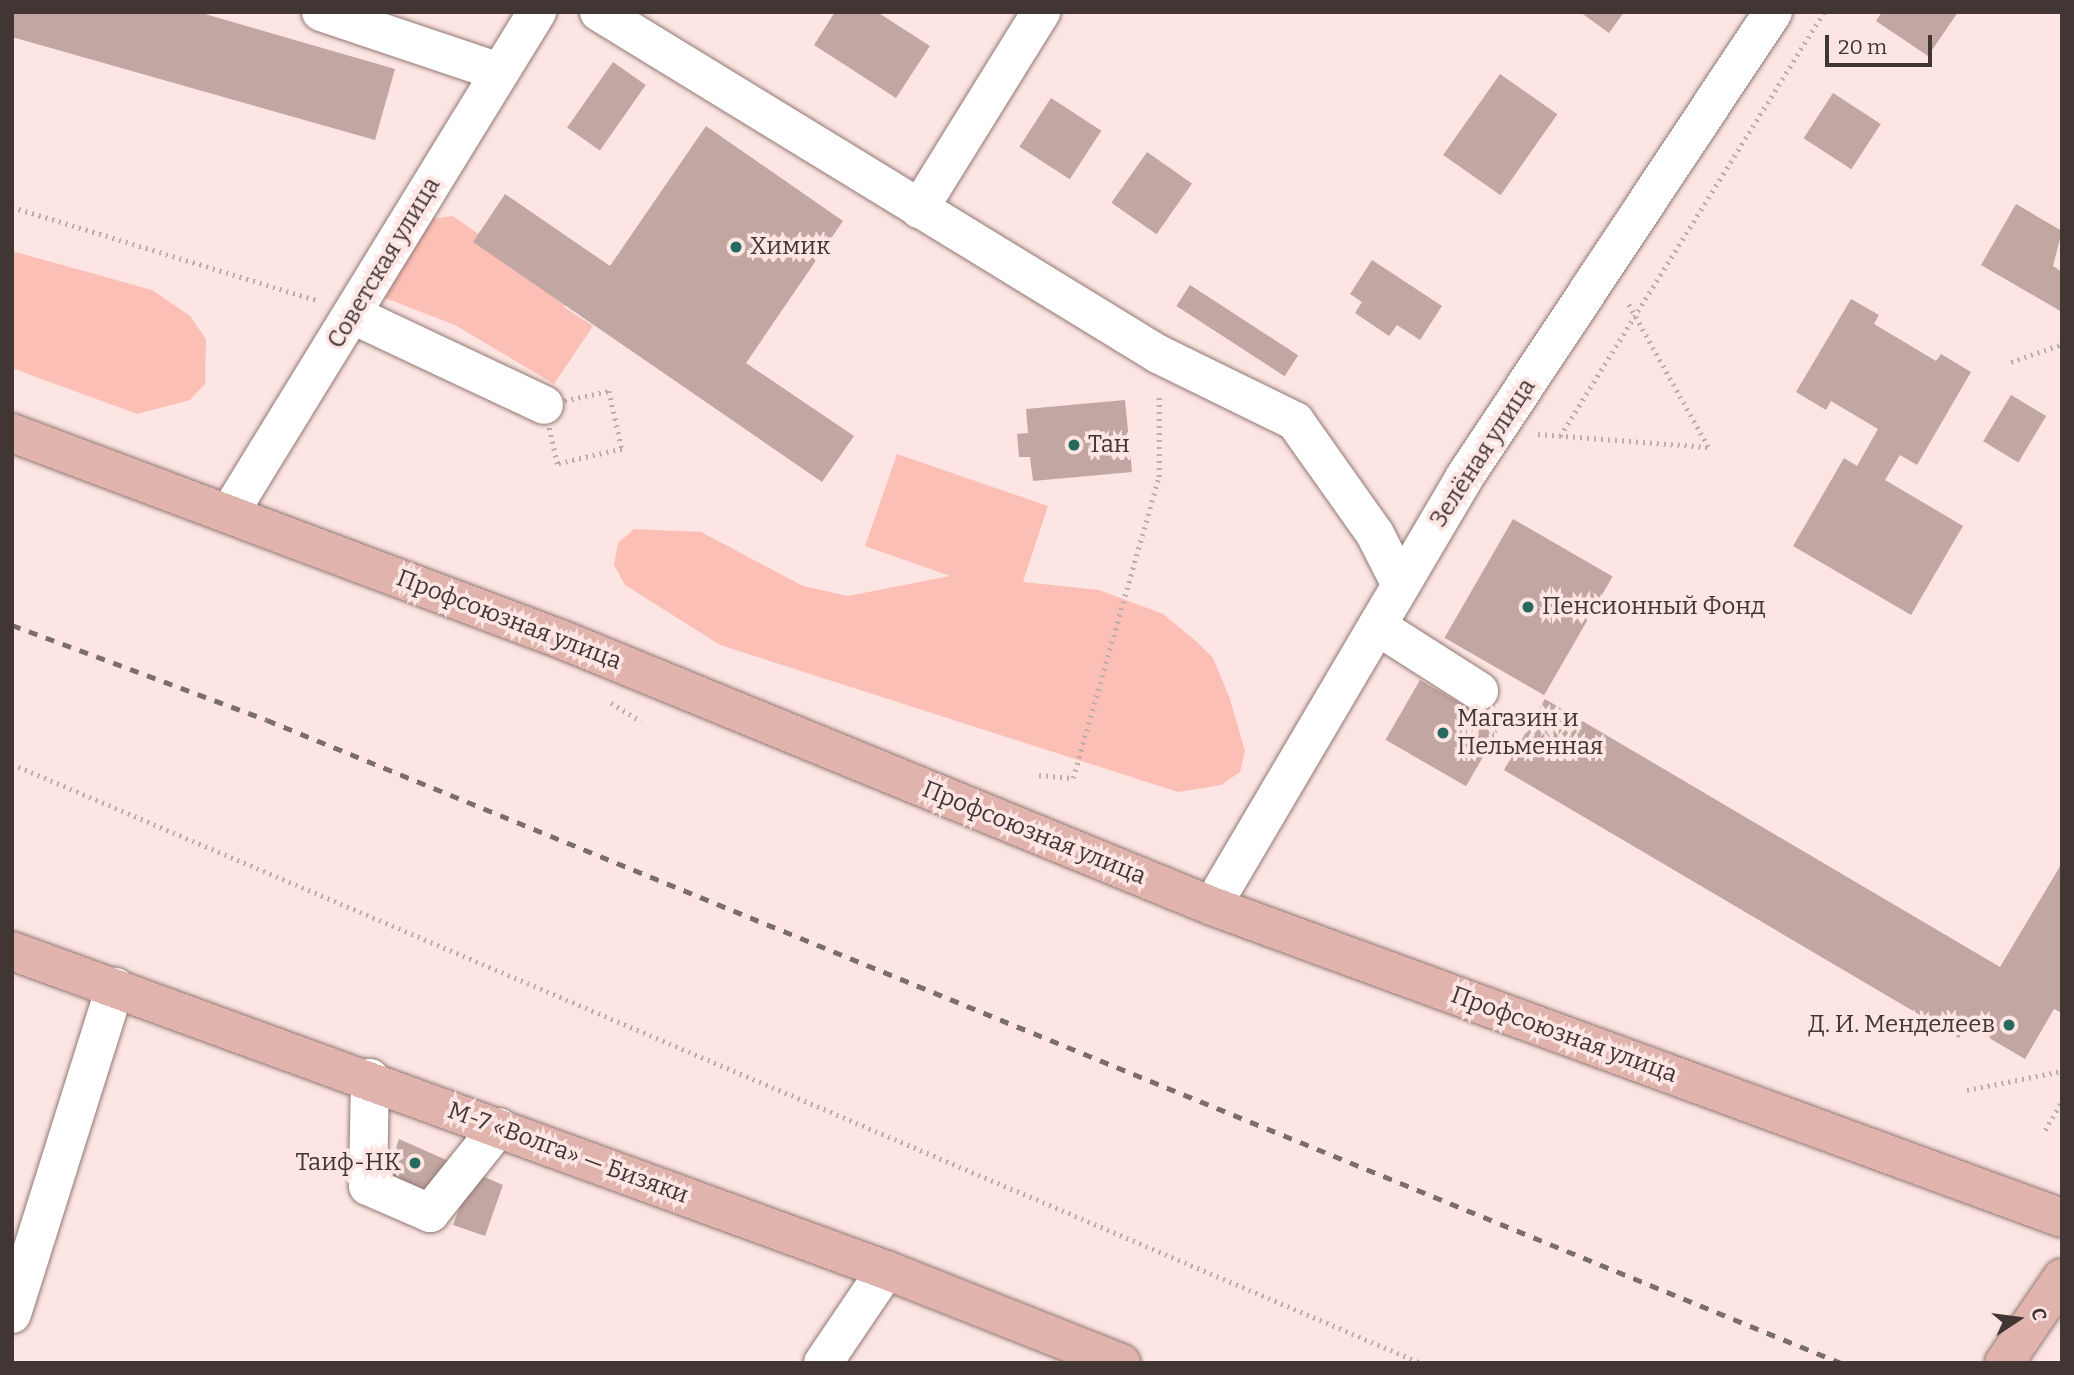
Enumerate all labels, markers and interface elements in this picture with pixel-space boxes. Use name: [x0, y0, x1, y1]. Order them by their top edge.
scale bar: [1829, 21, 1936, 65]
text: 20 m: [1838, 34, 1887, 60]
street label: Советская улица: [322, 172, 446, 354]
place label: Химик: [750, 233, 830, 261]
marker: Химик: [728, 239, 744, 255]
street label: Зелёная улица: [1424, 373, 1542, 533]
place label: Тан: [1088, 431, 1130, 459]
marker: Тан: [1066, 437, 1082, 453]
street label: Профсоюзная улица: [393, 564, 625, 676]
place label: Пенсионный Фонд: [1542, 593, 1766, 621]
marker: Пенсионный Фонд: [1520, 599, 1536, 615]
place label: Магазин и Пельменная: [1457, 705, 1603, 761]
marker: Магазин и Пельменная: [1435, 725, 1451, 741]
street label: Профсоюзная улица: [918, 775, 1150, 891]
street label: Профсоюзная улица: [1447, 981, 1681, 1089]
place label: Д. И. Менделеев: [1808, 1011, 1995, 1039]
marker: Д. И. Менделеев: [2001, 1017, 2017, 1033]
street label: М-7 «Волга» — Бизяки: [444, 1096, 692, 1210]
place label: Таиф-НК: [295, 1149, 401, 1177]
marker: Таиф-НК: [407, 1155, 423, 1171]
north arrow: [1983, 1284, 2053, 1354]
text: С: [2026, 1306, 2052, 1323]

